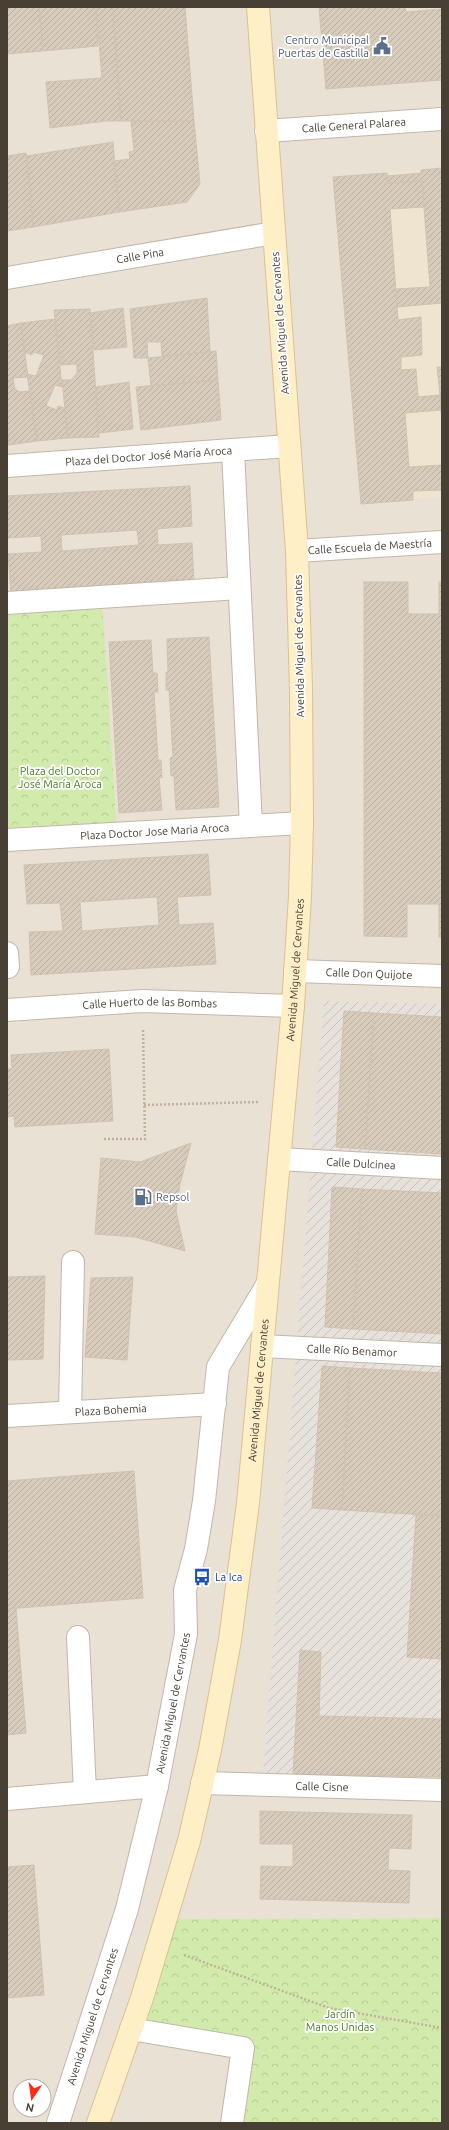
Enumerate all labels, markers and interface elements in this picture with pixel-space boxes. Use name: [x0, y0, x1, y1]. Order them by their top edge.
place label: Centro Municipal Puertas de Castilla: [278, 34, 369, 59]
public building icon: Centro Municipal Puertas de Castilla: [372, 36, 392, 56]
street label: Calle General Palarea: [301, 115, 406, 135]
street label: Calle Pina: [115, 246, 165, 265]
street label: Avenida Miguel de Cervantes: [269, 251, 291, 395]
street label: Plaza del Doctor José María Aroca: [65, 444, 232, 468]
street label: Calle Escuela de Maestría: [307, 537, 432, 556]
street label: Avenida Miguel de Cervantes: [292, 574, 306, 718]
park label: Plaza del Doctor José María Aroca: [18, 765, 102, 790]
street label: Plaza Doctor Jose Maria Aroca: [80, 821, 230, 842]
street label: Avenida Miguel de Cervantes: [284, 898, 306, 1042]
street label: Calle Don Quijote: [325, 966, 413, 981]
street label: Calle Huerto de las Bombas: [82, 995, 218, 1011]
street label: Calle Dulcinea: [326, 1156, 396, 1171]
fuel station icon: Repsol: [133, 1187, 153, 1207]
place label: Repsol: [156, 1191, 190, 1203]
street label: Avenida Miguel de Cervantes: [246, 1318, 271, 1462]
street label: Calle Río Benamor: [306, 1342, 398, 1359]
street label: Plaza Bohemia: [75, 1402, 147, 1418]
bus stop icon: La Ica: [192, 1567, 212, 1587]
place label: La Ica: [215, 1571, 242, 1583]
street label: Avenida Miguel de Cervantes: [154, 1631, 192, 1774]
street label: Calle Cisne: [295, 1780, 349, 1793]
street label: Avenida Miguel de Cervantes: [65, 1946, 120, 2086]
park label: Jardín Manos Unidas: [306, 2008, 374, 2033]
north arrow: [12, 2078, 52, 2118]
text: N: [24, 2101, 35, 2115]

